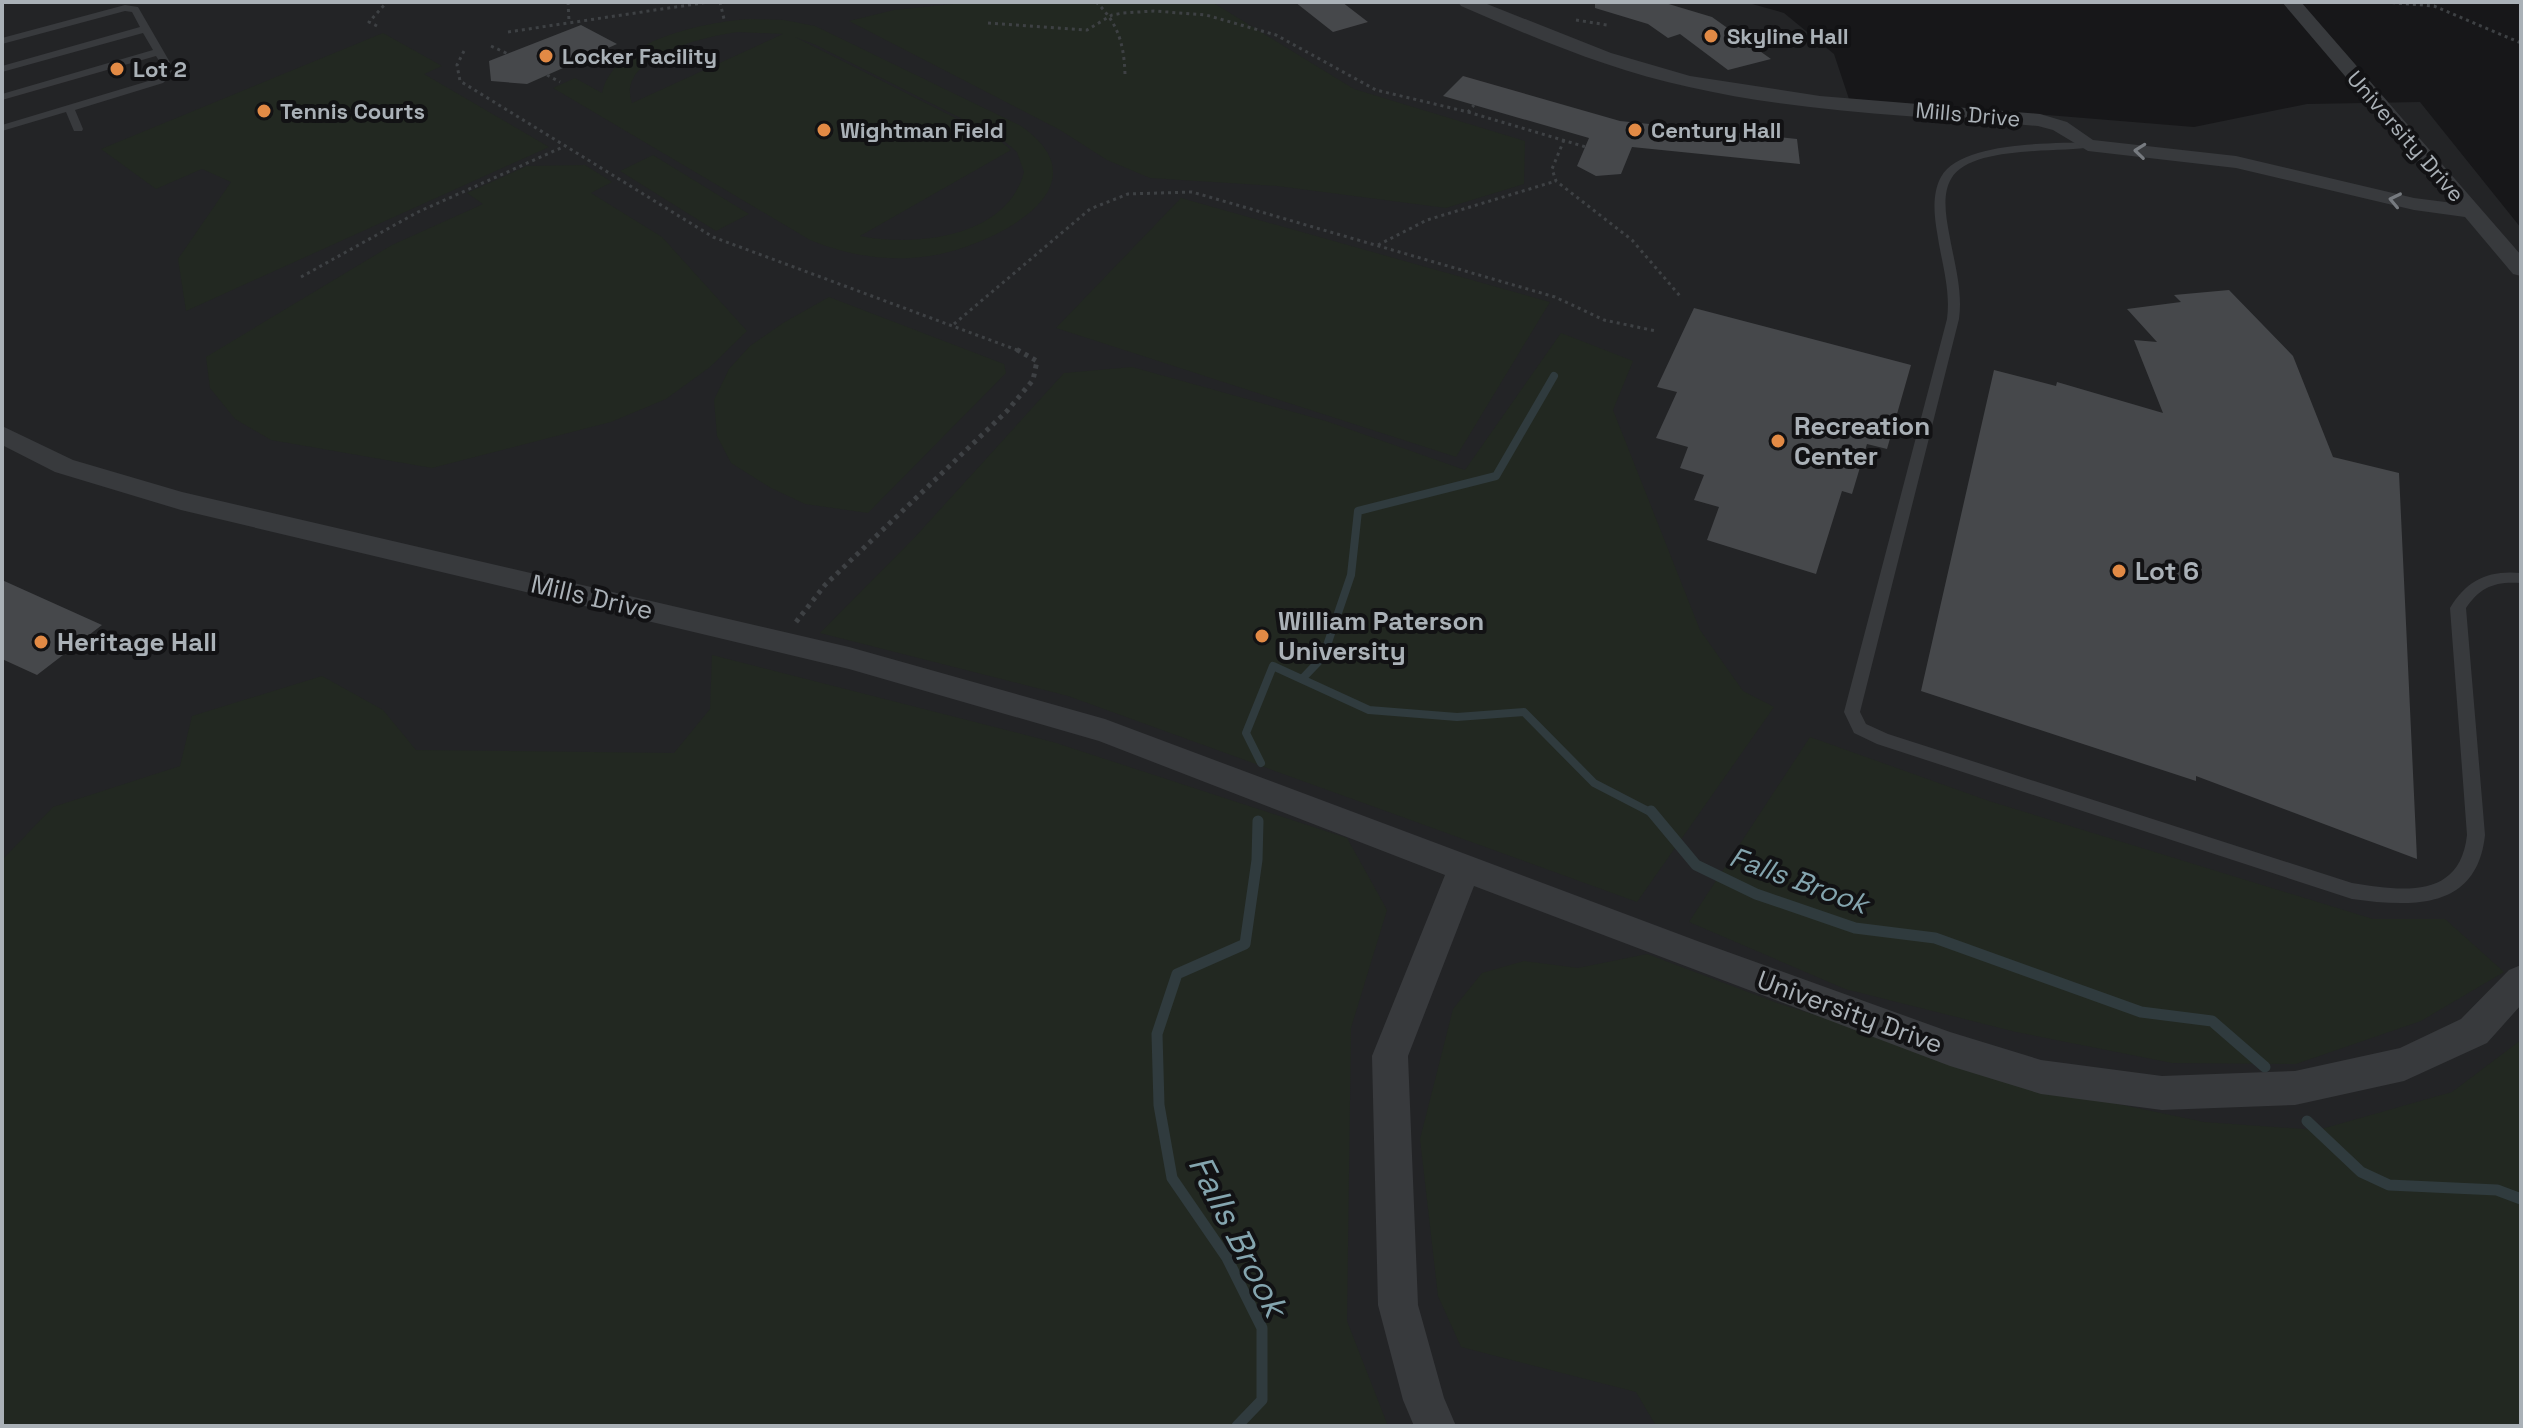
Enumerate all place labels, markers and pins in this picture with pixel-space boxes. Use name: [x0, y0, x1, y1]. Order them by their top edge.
place label: Skyline Hall: [1727, 22, 1849, 50]
marker: Skyline Hall: [1702, 27, 1720, 45]
place label: Locker Facility: [562, 42, 717, 70]
marker: Locker Facility: [537, 47, 555, 65]
place label: Lot 2: [133, 55, 187, 83]
marker: Lot 2: [108, 60, 126, 78]
place label: Tennis Courts: [280, 97, 425, 125]
marker: Tennis Courts: [255, 102, 273, 120]
place label: Wightman Field: [840, 116, 1004, 144]
place label: Century Hall: [1651, 116, 1781, 144]
marker: Wightman Field: [815, 121, 833, 139]
marker: Century Hall: [1626, 121, 1644, 139]
place label: Recreation Center: [1794, 409, 1930, 473]
marker: Recreation Center: [1769, 432, 1787, 450]
place label: Lot 6: [2135, 554, 2199, 588]
marker: Lot 6: [2110, 562, 2128, 580]
place label: William Paterson University: [1278, 604, 1484, 668]
place label: Heritage Hall: [57, 625, 217, 659]
marker: William Paterson University: [1253, 627, 1271, 645]
marker: Heritage Hall: [32, 633, 50, 651]

